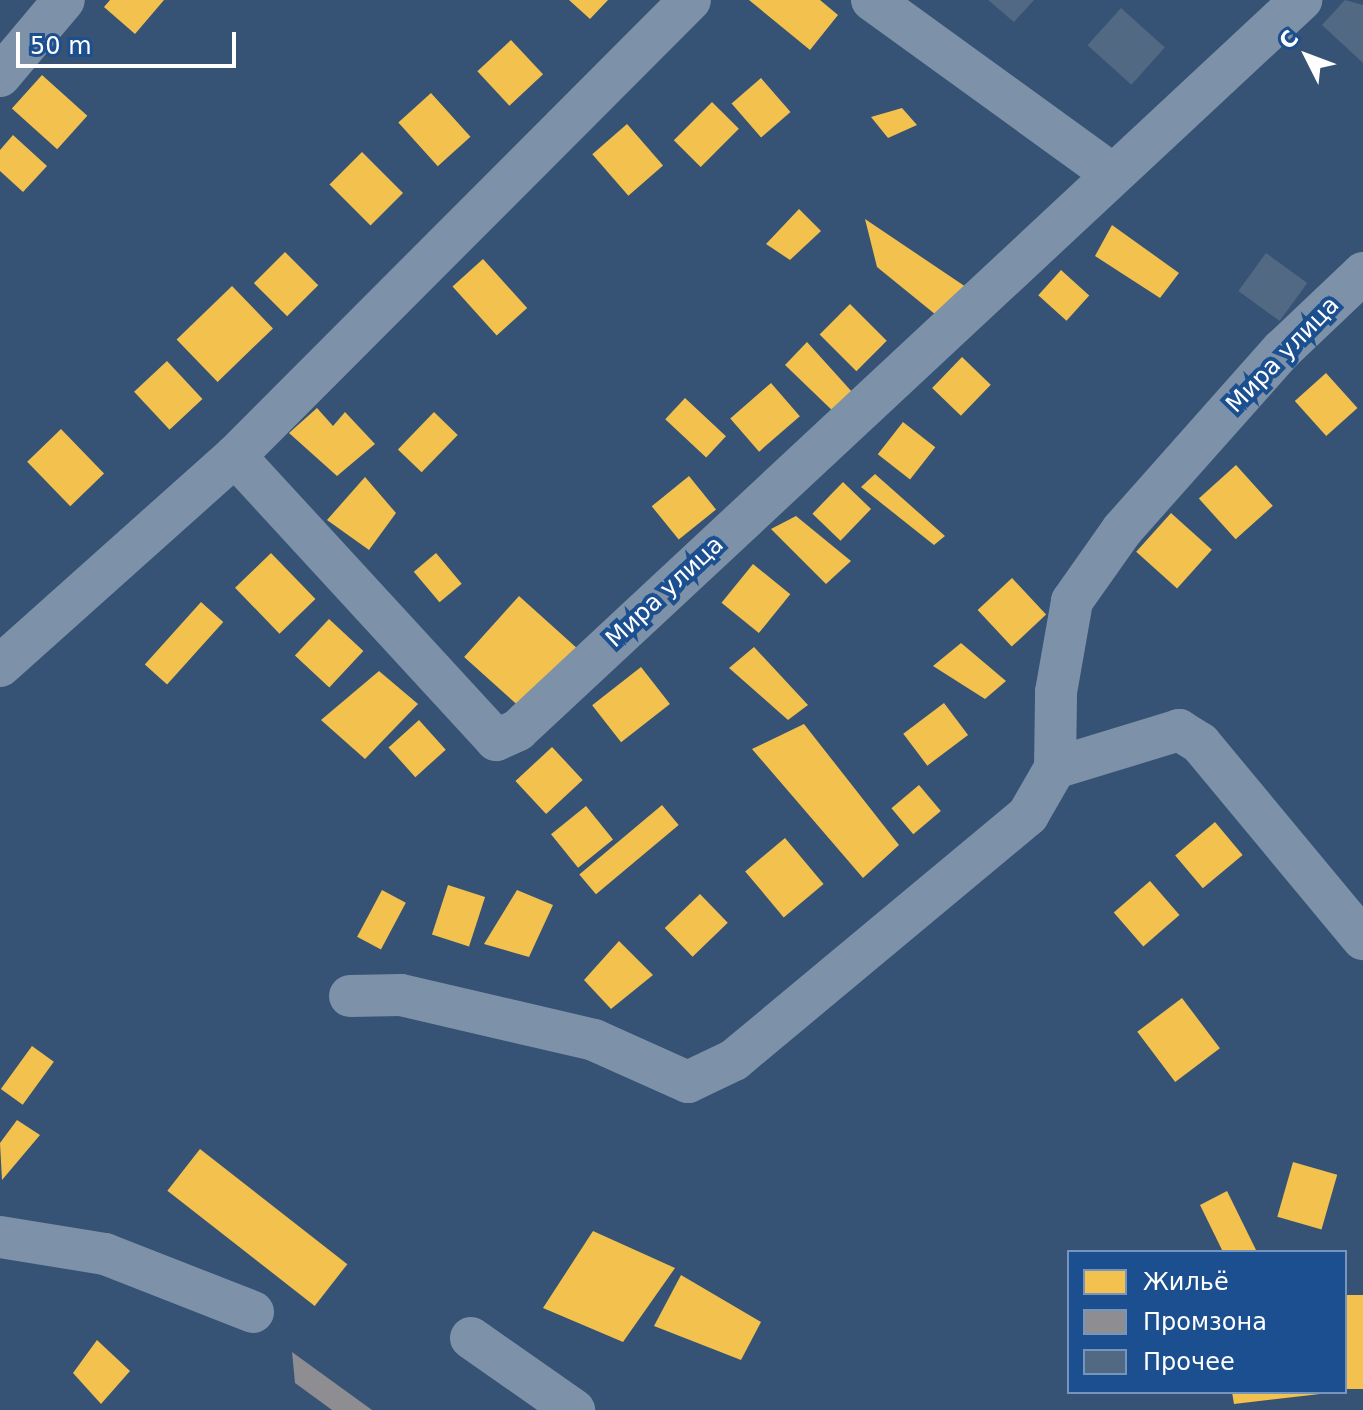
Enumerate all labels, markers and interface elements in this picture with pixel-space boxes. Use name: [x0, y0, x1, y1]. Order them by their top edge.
scale bar: [20, 16, 240, 66]
north arrow: [1267, 16, 1347, 96]
text: С: [1274, 25, 1303, 54]
text: 50 m: [30, 32, 92, 60]
street label: Мира улица: [1221, 291, 1345, 419]
street label: Мира улица: [600, 530, 730, 654]
legend: [1067, 1250, 1347, 1394]
text: Жильё: [1143, 1268, 1229, 1296]
text: Промзона: [1143, 1308, 1267, 1336]
text: Прочее: [1143, 1348, 1235, 1376]

